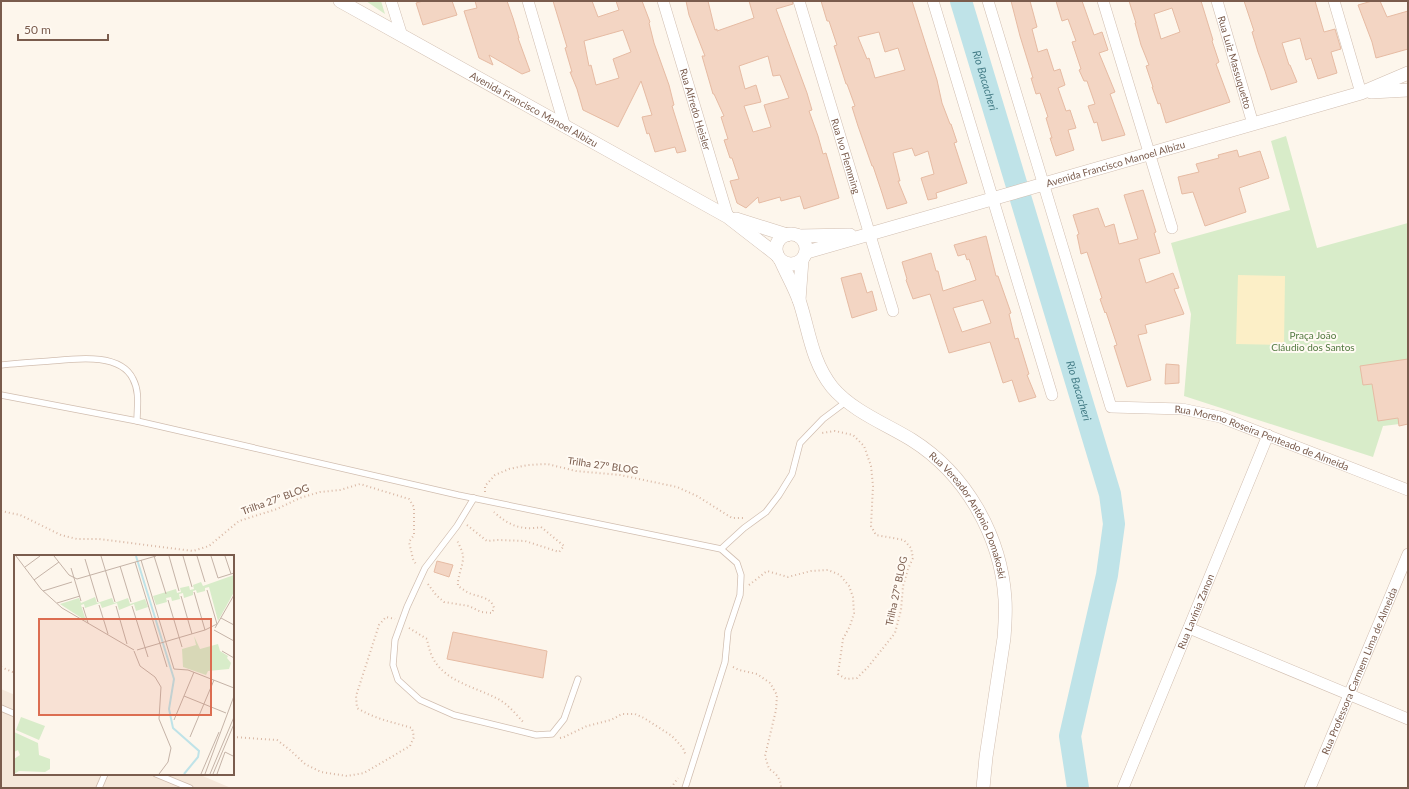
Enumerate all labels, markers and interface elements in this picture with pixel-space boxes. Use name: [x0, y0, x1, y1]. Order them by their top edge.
street label: Rua Luiz Massuquetto: [1216, 14, 1254, 111]
scale bar: [18, 16, 108, 42]
text: 50 m: [24, 22, 51, 37]
water label: Rio Bacacheri: [970, 49, 1001, 112]
street label: Rua Alfredo Heisler: [678, 67, 714, 152]
street label: Avenida Francisco Manoel Albizu: [468, 69, 600, 149]
street label: Rua Ivo Flemming: [829, 117, 863, 195]
street label: Avenida Francisco Manoel Albizu: [1045, 138, 1187, 189]
park label: Praça João Cláudio dos Santos: [1271, 329, 1355, 353]
water label: Rio Bacacheri: [1064, 359, 1095, 423]
street label: Rua Moreno Roseira Penteado de Almeida: [1174, 403, 1351, 473]
street label: Rua Vereador Antônio Domakoski: [927, 449, 1009, 580]
street label: Trilha 27º BLOG: [567, 454, 639, 476]
street label: Trilha 27º BLOG: [240, 481, 310, 517]
inset map: [14, 555, 234, 775]
street label: Trilha 27º BLOG: [883, 555, 909, 627]
street label: Rua Lavínia Zanon: [1175, 572, 1216, 651]
street label: Rua Professora Carmem Lima de Almeida: [1319, 586, 1399, 756]

